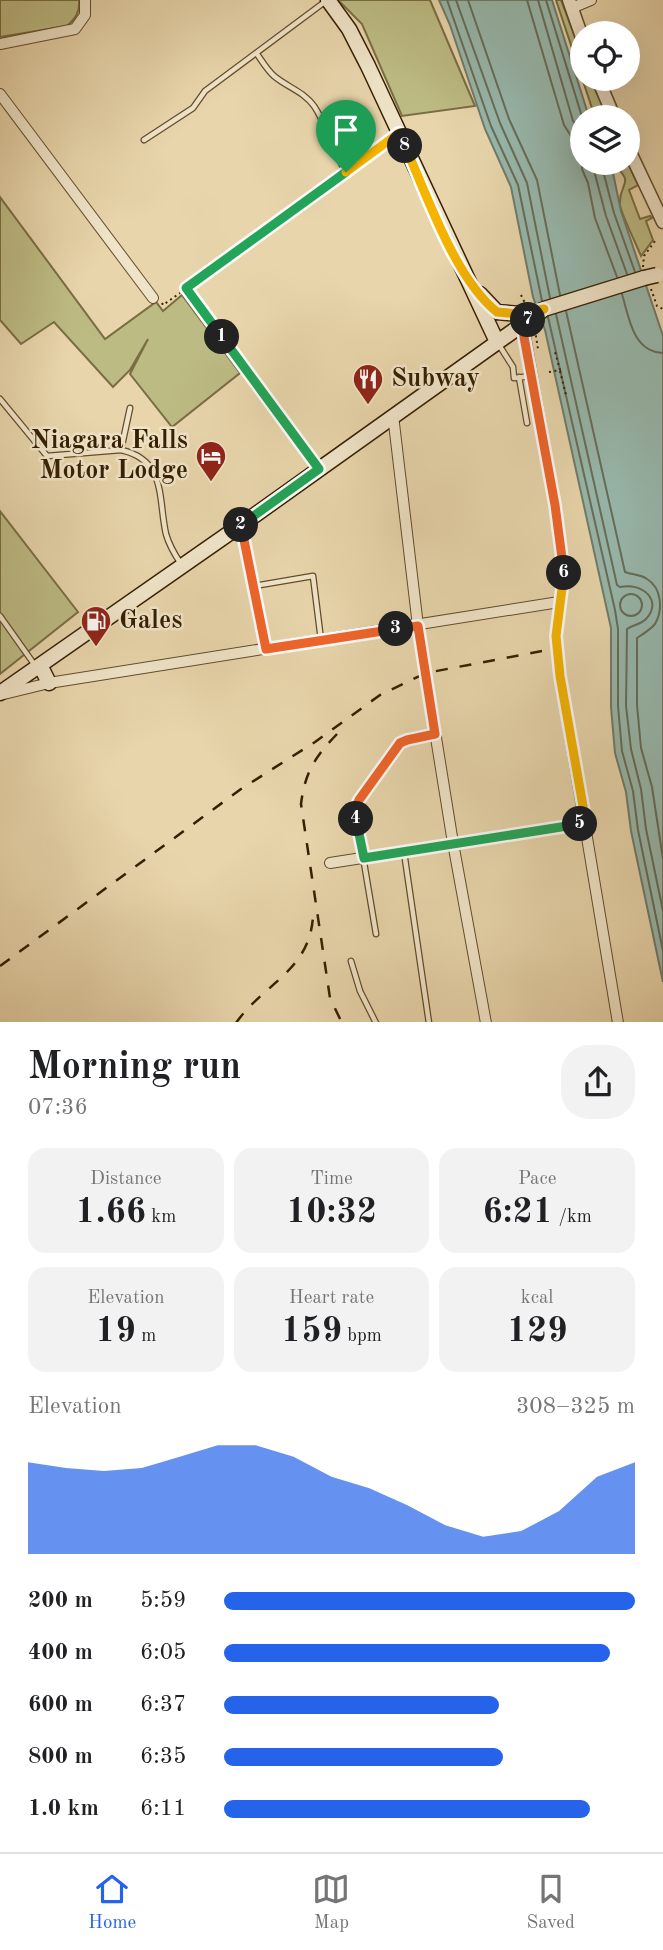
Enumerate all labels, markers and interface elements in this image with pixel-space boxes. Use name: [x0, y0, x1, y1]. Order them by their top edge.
map controls: [570, 21, 640, 175]
button: locate: [570, 21, 640, 91]
pin: [316, 100, 376, 172]
button: layers: [570, 105, 640, 175]
icon: arrive: [327, 111, 365, 149]
pin: 8: [388, 128, 422, 164]
text: 8: [399, 136, 410, 155]
pin: 7: [510, 302, 546, 338]
text: 7: [522, 310, 533, 329]
pin: 1: [204, 320, 240, 354]
text: 1: [216, 327, 227, 346]
restaurant icon: Subway: [351, 362, 385, 406]
place label: Subway: [391, 366, 480, 392]
place label: Niagara Falls Motor Lodge: [31, 428, 188, 484]
hotel icon: Niagara Falls Motor Lodge: [194, 439, 228, 483]
pin: 2: [224, 508, 258, 542]
text: 2: [235, 515, 246, 534]
pin: 6: [546, 556, 582, 590]
text: 6: [558, 563, 569, 582]
fuel station icon: Gales: [79, 604, 113, 648]
place label: Gales: [119, 608, 182, 634]
pin: 3: [378, 612, 414, 646]
text: 3: [390, 619, 401, 638]
pin: 4: [338, 802, 374, 836]
pin: 5: [562, 806, 598, 842]
text: 4: [350, 809, 361, 828]
text: 5: [574, 814, 585, 833]
button: share: [561, 1045, 635, 1119]
text: Morning run: [28, 1049, 241, 1087]
text: 07:36: [28, 1096, 88, 1119]
text: Distance: [90, 1170, 162, 1189]
text: Time: [310, 1170, 353, 1189]
text: Pace: [518, 1170, 556, 1189]
text: 1.66: [75, 1195, 146, 1230]
text: 10:32: [286, 1195, 377, 1230]
text: 6:21: [482, 1195, 553, 1230]
text: km: [146, 1208, 176, 1227]
text: /km: [553, 1208, 592, 1227]
text: Elevation: [87, 1289, 164, 1308]
text: Heart rate: [289, 1289, 374, 1308]
text: kcal: [521, 1289, 554, 1308]
text: 19: [95, 1314, 136, 1349]
text: 159: [281, 1314, 342, 1349]
text: 129: [507, 1314, 568, 1349]
text: m: [136, 1327, 156, 1346]
text: bpm: [342, 1327, 382, 1346]
text: Elevation: [28, 1395, 122, 1418]
text: 308–325 m: [516, 1395, 635, 1418]
text: 200 m: [28, 1589, 93, 1612]
text: 5:59: [140, 1589, 186, 1612]
text: 400 m: [28, 1641, 93, 1664]
text: 6:05: [140, 1641, 186, 1664]
text: 600 m: [28, 1693, 93, 1716]
text: 6:37: [140, 1693, 186, 1716]
text: 800 m: [28, 1745, 93, 1768]
text: 6:35: [140, 1745, 186, 1768]
text: 1.0 km: [28, 1797, 99, 1820]
text: 6:11: [140, 1797, 186, 1820]
tab: Home: [88, 1870, 136, 1935]
tab: Map: [312, 1870, 350, 1935]
tab: Saved: [527, 1870, 575, 1935]

